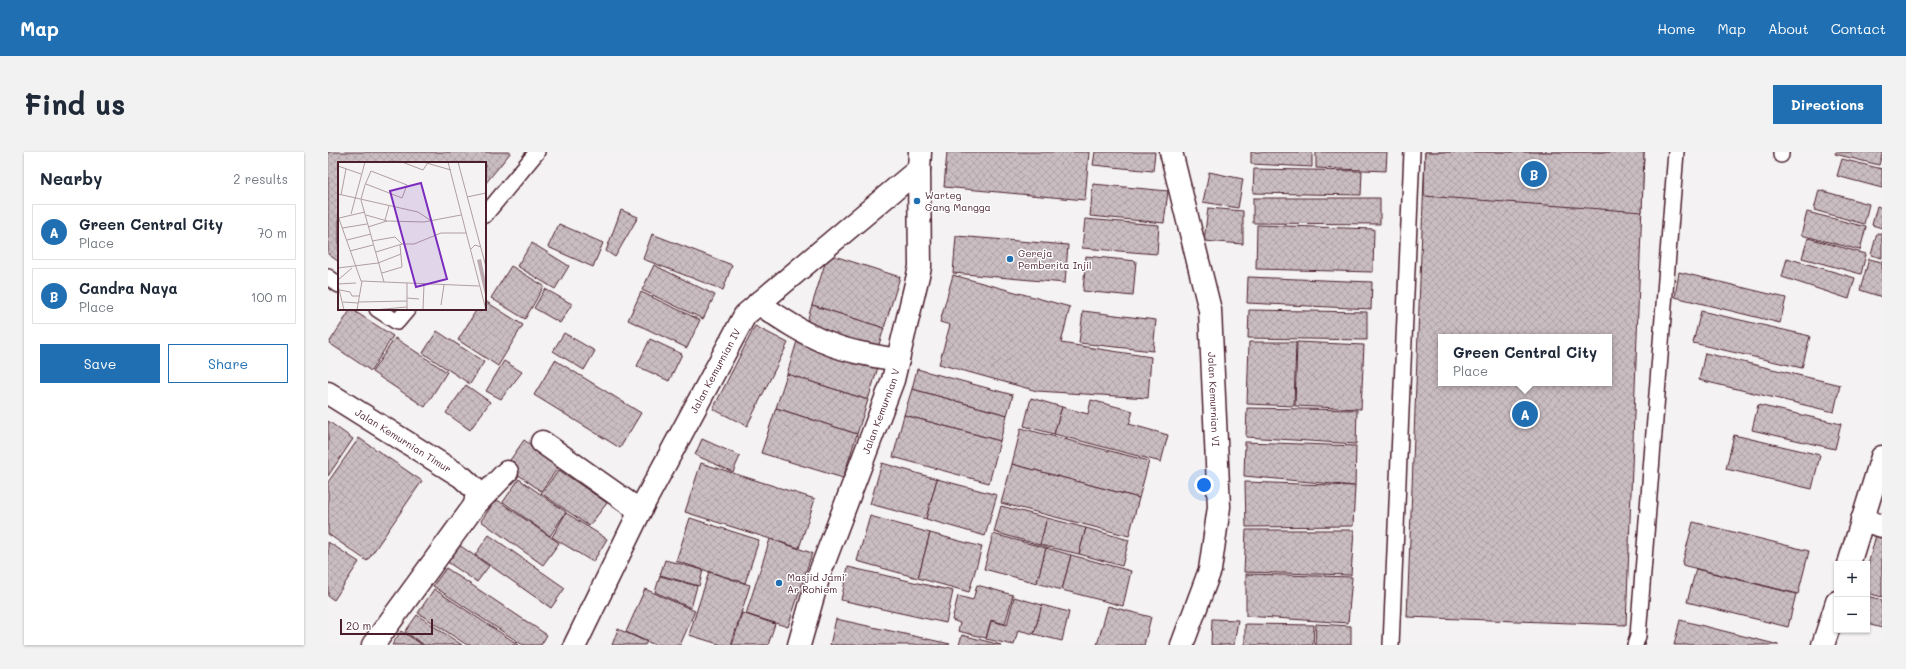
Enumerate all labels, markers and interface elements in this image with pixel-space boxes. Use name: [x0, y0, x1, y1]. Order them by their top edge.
text: Map: [20, 16, 59, 41]
text: Home: [1657, 19, 1695, 38]
text: Map: [1717, 19, 1746, 38]
text: About: [1768, 19, 1809, 38]
text: Contact: [1831, 19, 1886, 38]
button: Directions: [1773, 85, 1882, 124]
text: Find us: [24, 86, 125, 122]
pin: B: [1521, 159, 1547, 189]
inset map: [338, 162, 486, 310]
text: Nearby: [40, 167, 102, 189]
text: 2 results: [233, 170, 288, 187]
place label: Warteg Gang Mangga: [925, 188, 991, 214]
marker: Warteg Gang Mangga: [912, 196, 922, 206]
text: Green Central City: [79, 214, 223, 234]
text: A: [49, 224, 59, 241]
text: 70 m: [257, 224, 287, 241]
text: Place: [79, 234, 114, 251]
place label: Gereja Pemberita Injil: [1018, 246, 1092, 272]
marker: Gereja Pemberita Injil: [1005, 254, 1015, 264]
text: Candra Naya: [79, 278, 178, 298]
text: B: [50, 288, 58, 305]
text: 100 m: [251, 288, 287, 305]
text: Place: [79, 298, 114, 315]
street label: Jalan Kemurnian IV: [687, 326, 744, 416]
popup: [1438, 334, 1612, 386]
text: Green Central City: [1453, 342, 1597, 362]
button: Save: [40, 344, 160, 383]
button: Share: [168, 344, 288, 383]
street label: Jalan Kemurnian VI: [1205, 352, 1223, 447]
text: Place: [1453, 362, 1488, 379]
street label: Jalan Kemurnian V: [859, 367, 903, 456]
pin: A: [1512, 399, 1538, 429]
street label: Jalan Kemurnian Timur: [353, 405, 454, 476]
your location: [1194, 475, 1214, 495]
map controls: [1834, 561, 1870, 633]
button: +: [1834, 561, 1870, 597]
place label: Masjid Jami' Ar Rohiem: [787, 570, 847, 596]
marker: Masjid Jami' Ar Rohiem: [774, 578, 784, 588]
button: −: [1834, 597, 1870, 633]
scale bar: [340, 617, 433, 636]
text: 20 m: [346, 618, 371, 633]

